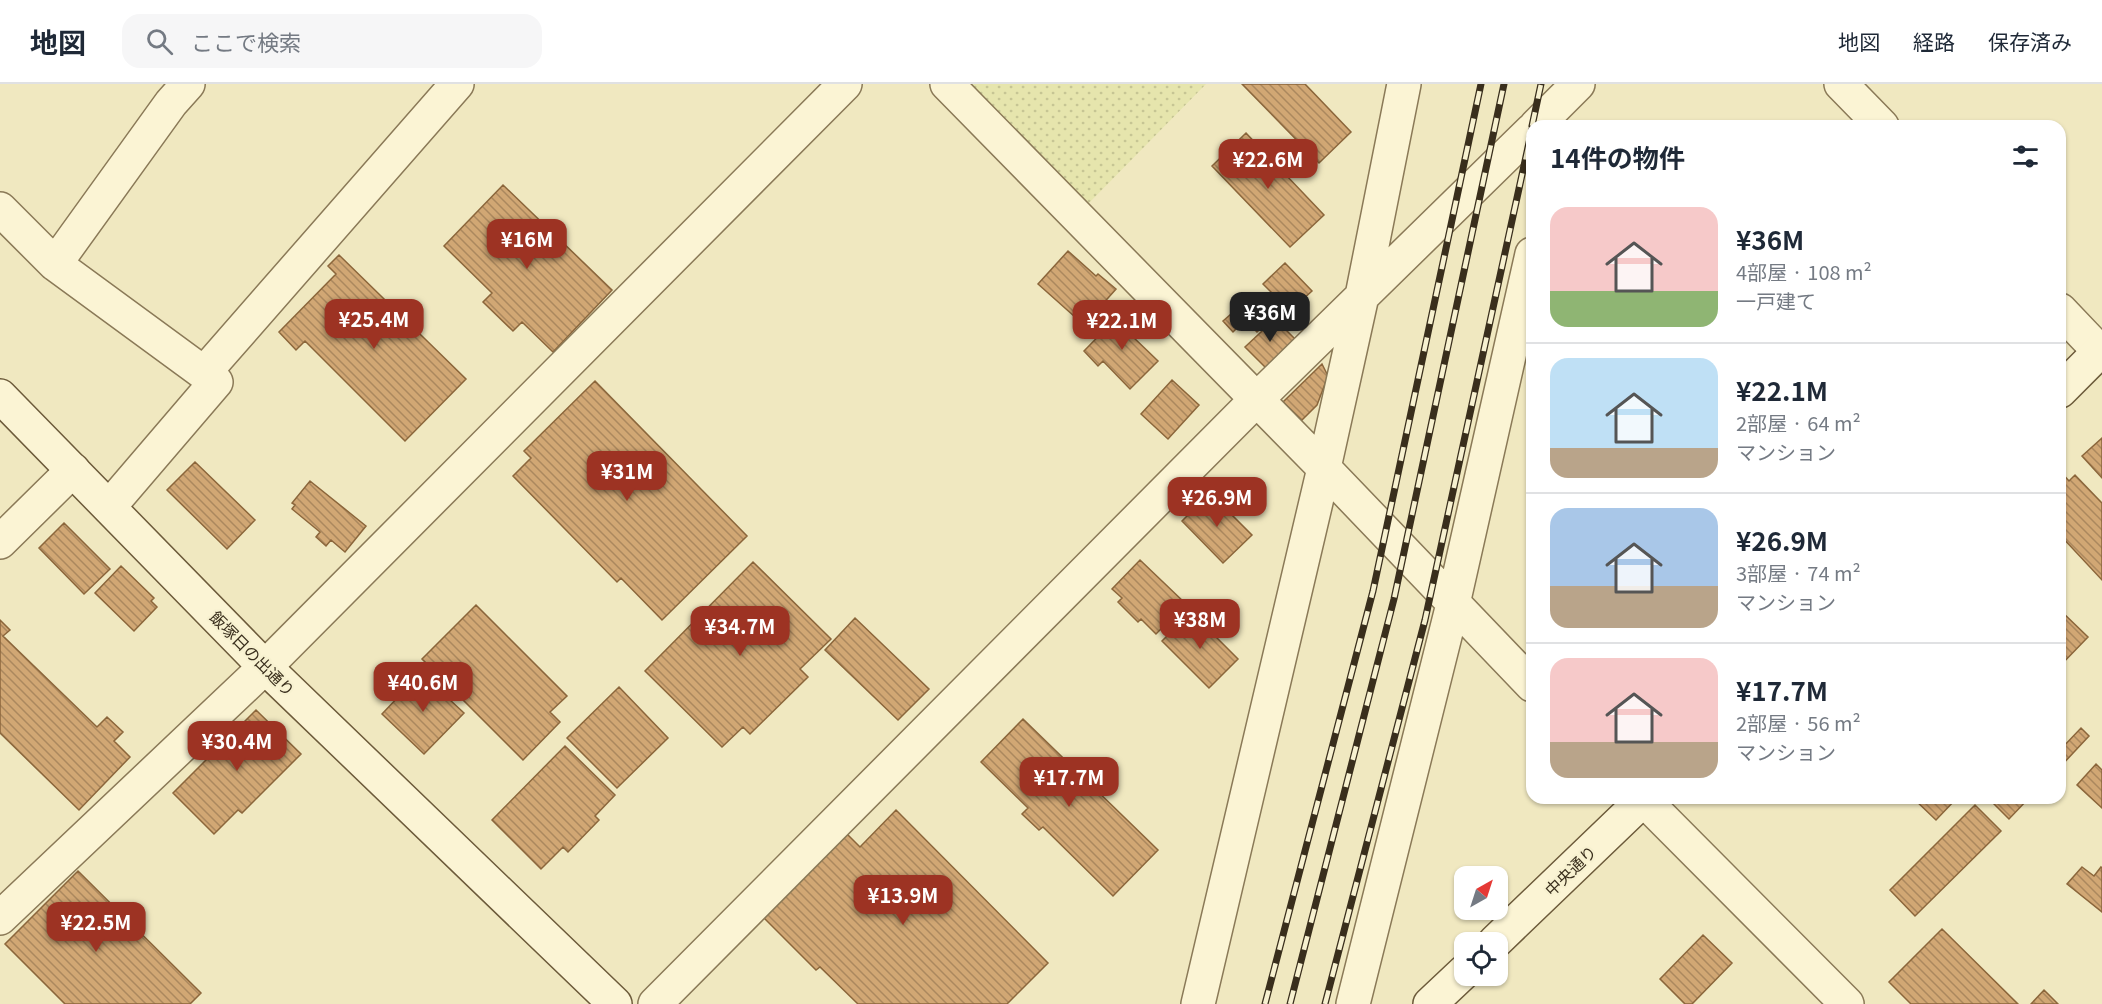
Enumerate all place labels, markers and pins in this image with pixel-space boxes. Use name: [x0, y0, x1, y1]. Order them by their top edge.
pin: ¥22.6M: [1219, 139, 1317, 190]
pin: ¥16M: [491, 219, 563, 270]
pin: ¥36M: [1234, 292, 1306, 343]
pin: ¥25.4M: [325, 299, 423, 350]
pin: ¥22.1M: [1073, 300, 1171, 351]
pin: ¥31M: [591, 451, 663, 502]
pin: ¥26.9M: [1168, 477, 1266, 528]
pin: ¥38M: [1164, 599, 1236, 650]
pin: ¥34.7M: [691, 606, 789, 657]
pin: ¥40.6M: [374, 662, 472, 713]
pin: ¥30.4M: [188, 721, 286, 772]
pin: ¥17.7M: [1020, 757, 1118, 808]
pin: ¥13.9M: [854, 875, 952, 926]
pin: ¥22.5M: [47, 902, 145, 953]

